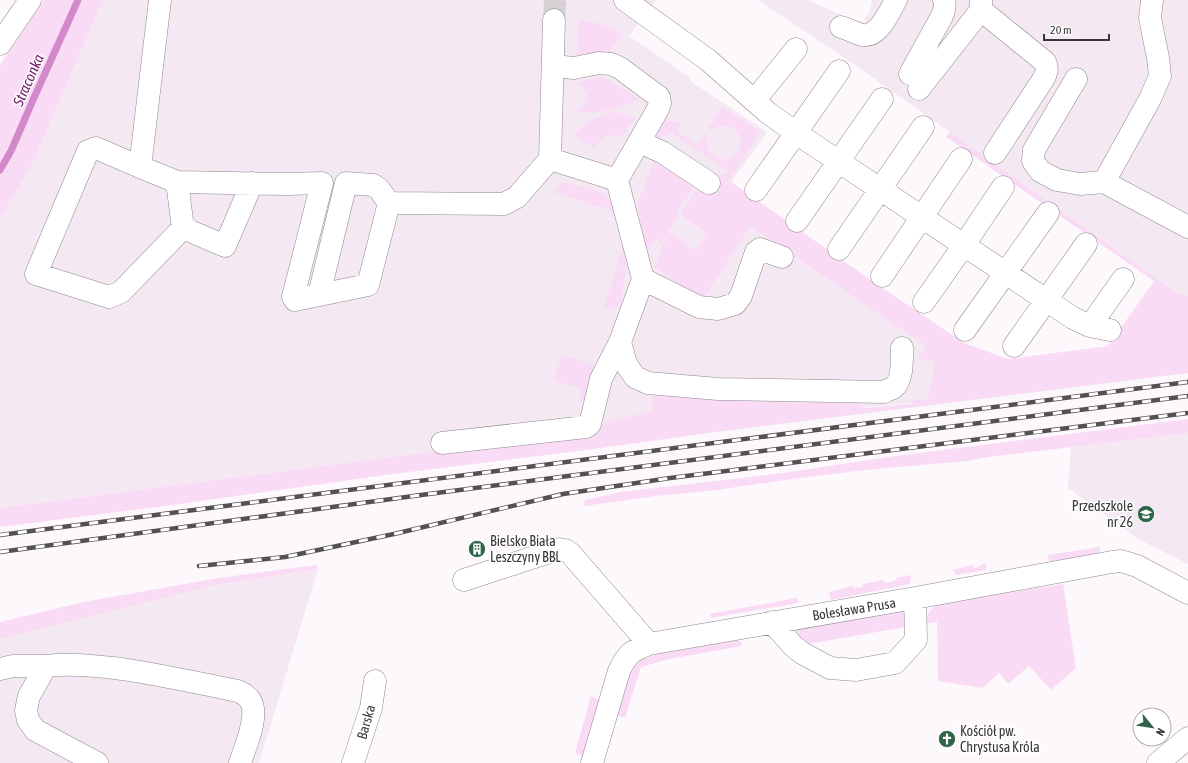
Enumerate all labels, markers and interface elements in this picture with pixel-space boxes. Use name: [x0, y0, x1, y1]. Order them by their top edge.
scale bar: [1044, 16, 1109, 42]
text: 20 m: [1050, 23, 1072, 37]
water label: Straconka: [9, 52, 47, 109]
place label: Przedszkole nr 26: [1072, 498, 1133, 530]
school or university icon: Przedszkole nr 26: [1136, 504, 1156, 524]
place label: Bielsko Biała Leszczyny BBL: [490, 533, 561, 565]
building icon: Bielsko Biała Leszczyny BBL: [467, 539, 487, 559]
street label: Bolesława Prusa: [811, 595, 897, 623]
street label: Barska: [354, 703, 378, 741]
north arrow: [1132, 707, 1172, 747]
place label: Kościół pw. Chrystusa Króla: [960, 723, 1040, 755]
text: N: [1154, 726, 1167, 738]
church icon: Kościół pw. Chrystusa Króla: [937, 729, 957, 749]

